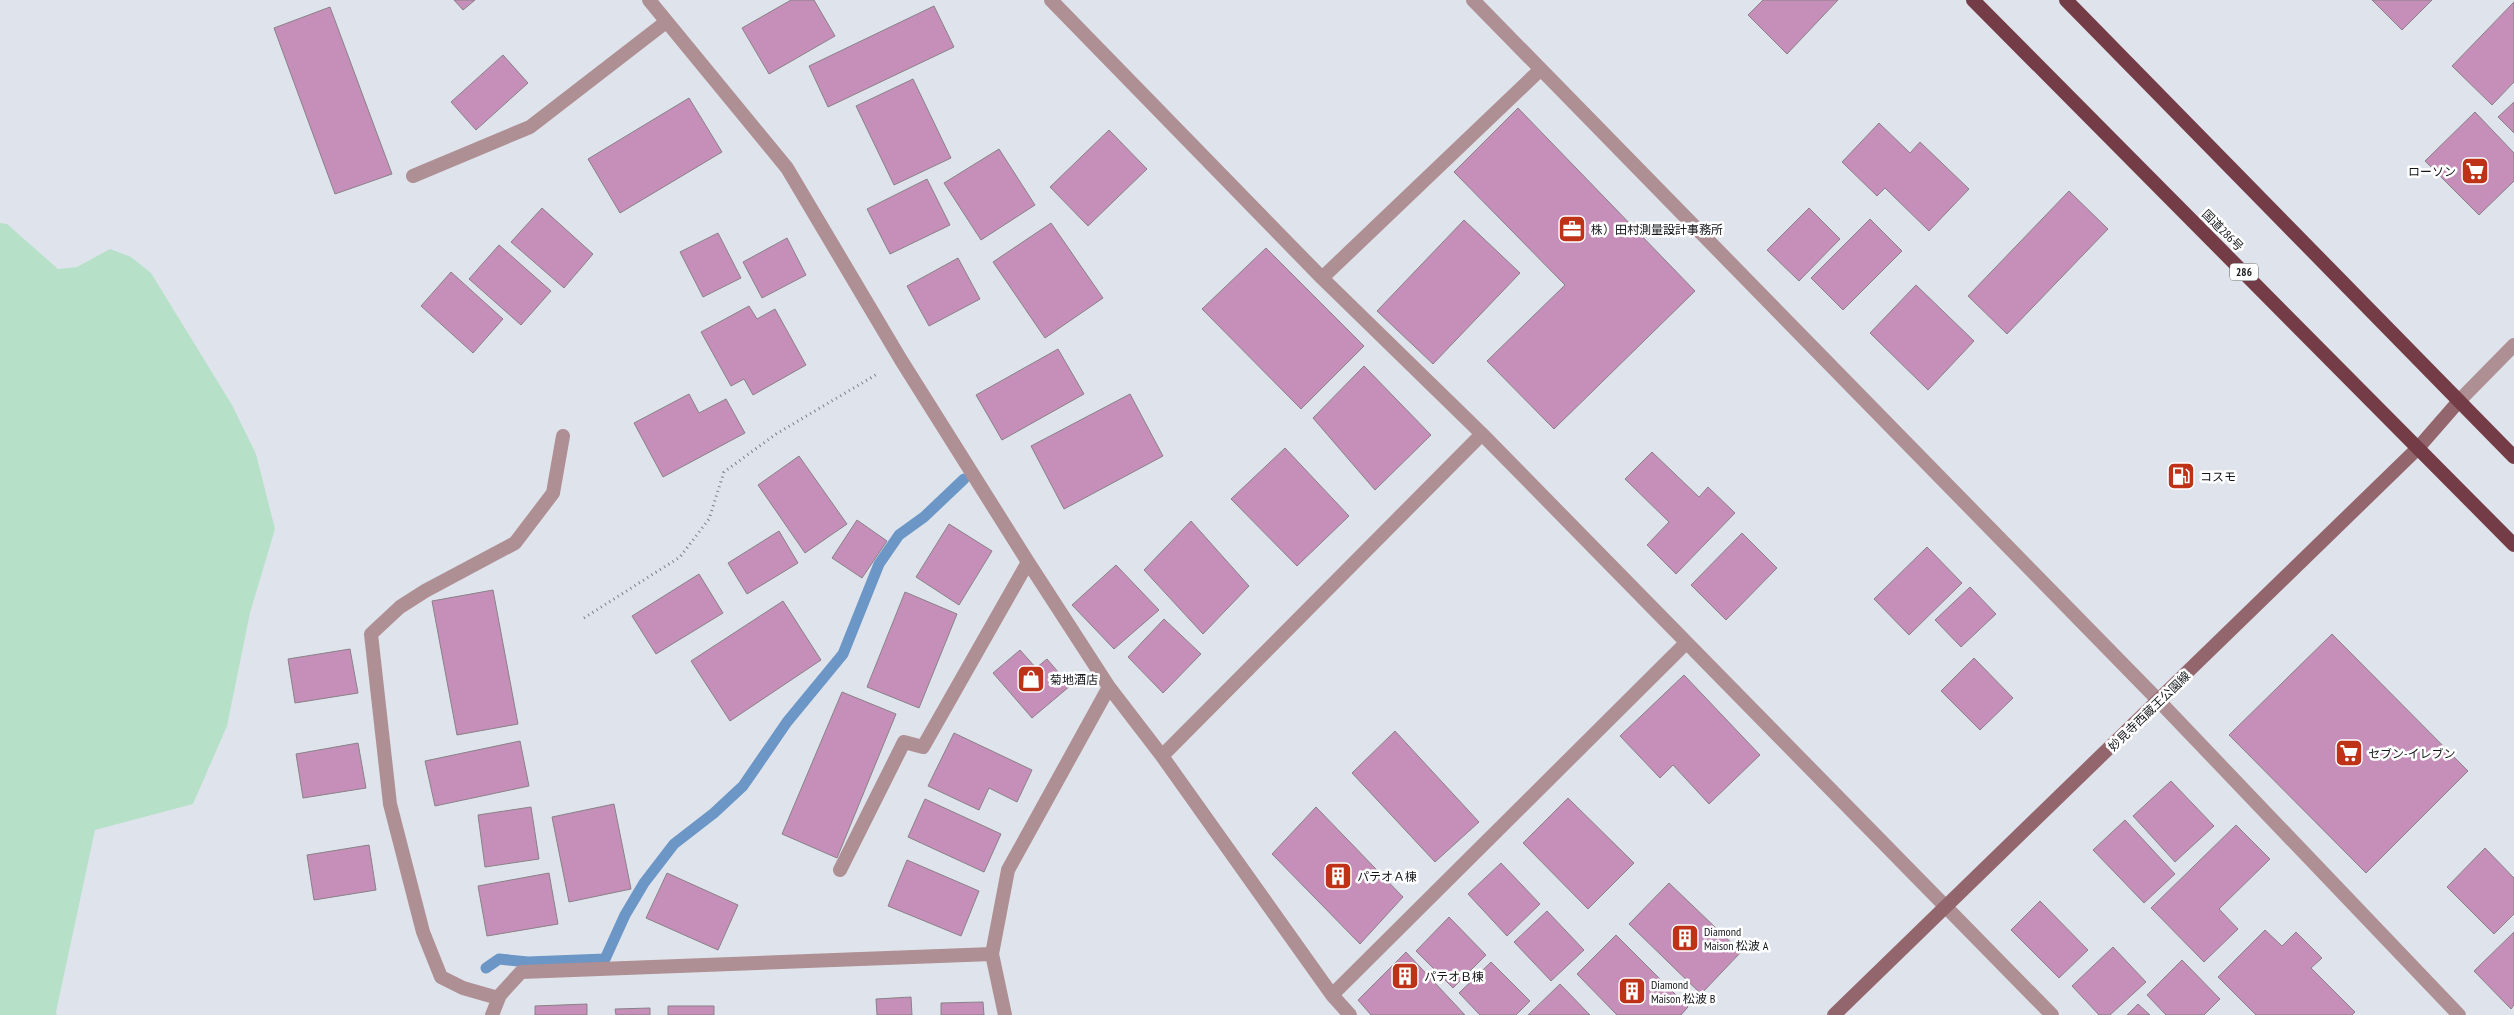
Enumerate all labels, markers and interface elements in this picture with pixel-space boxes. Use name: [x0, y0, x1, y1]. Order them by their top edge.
supermarket icon: ローソン: [2460, 156, 2490, 186]
place label: ローソン: [2408, 164, 2456, 179]
street label: 国道286号: [2199, 206, 2247, 254]
office icon: 株）田村測量設計事務所: [1557, 214, 1587, 244]
place label: 株）田村測量設計事務所: [1591, 222, 1723, 237]
road number: 286: [2230, 264, 2258, 280]
fuel station icon: コスモ: [2166, 461, 2196, 491]
place label: コスモ: [2200, 469, 2236, 484]
shop icon: 菊地酒店: [1016, 664, 1046, 694]
street label: 妙見寺西蔵王公園線: [2105, 668, 2193, 754]
place label: 菊地酒店: [1050, 672, 1098, 687]
supermarket icon: セブン-イレブン: [2334, 738, 2364, 768]
place label: セブン-イレブン: [2368, 746, 2456, 761]
building icon: パテオＡ棟: [1323, 861, 1353, 891]
place label: パテオＡ棟: [1357, 869, 1417, 884]
building icon: Diamond Maison 松波 A: [1670, 923, 1700, 953]
place label: Diamond Maison 松波 A: [1704, 924, 1769, 953]
building icon: パテオＢ棟: [1390, 961, 1420, 991]
place label: パテオＢ棟: [1424, 969, 1484, 984]
building icon: Diamond Maison 松波 B: [1617, 976, 1647, 1006]
place label: Diamond Maison 松波 B: [1651, 977, 1716, 1006]

